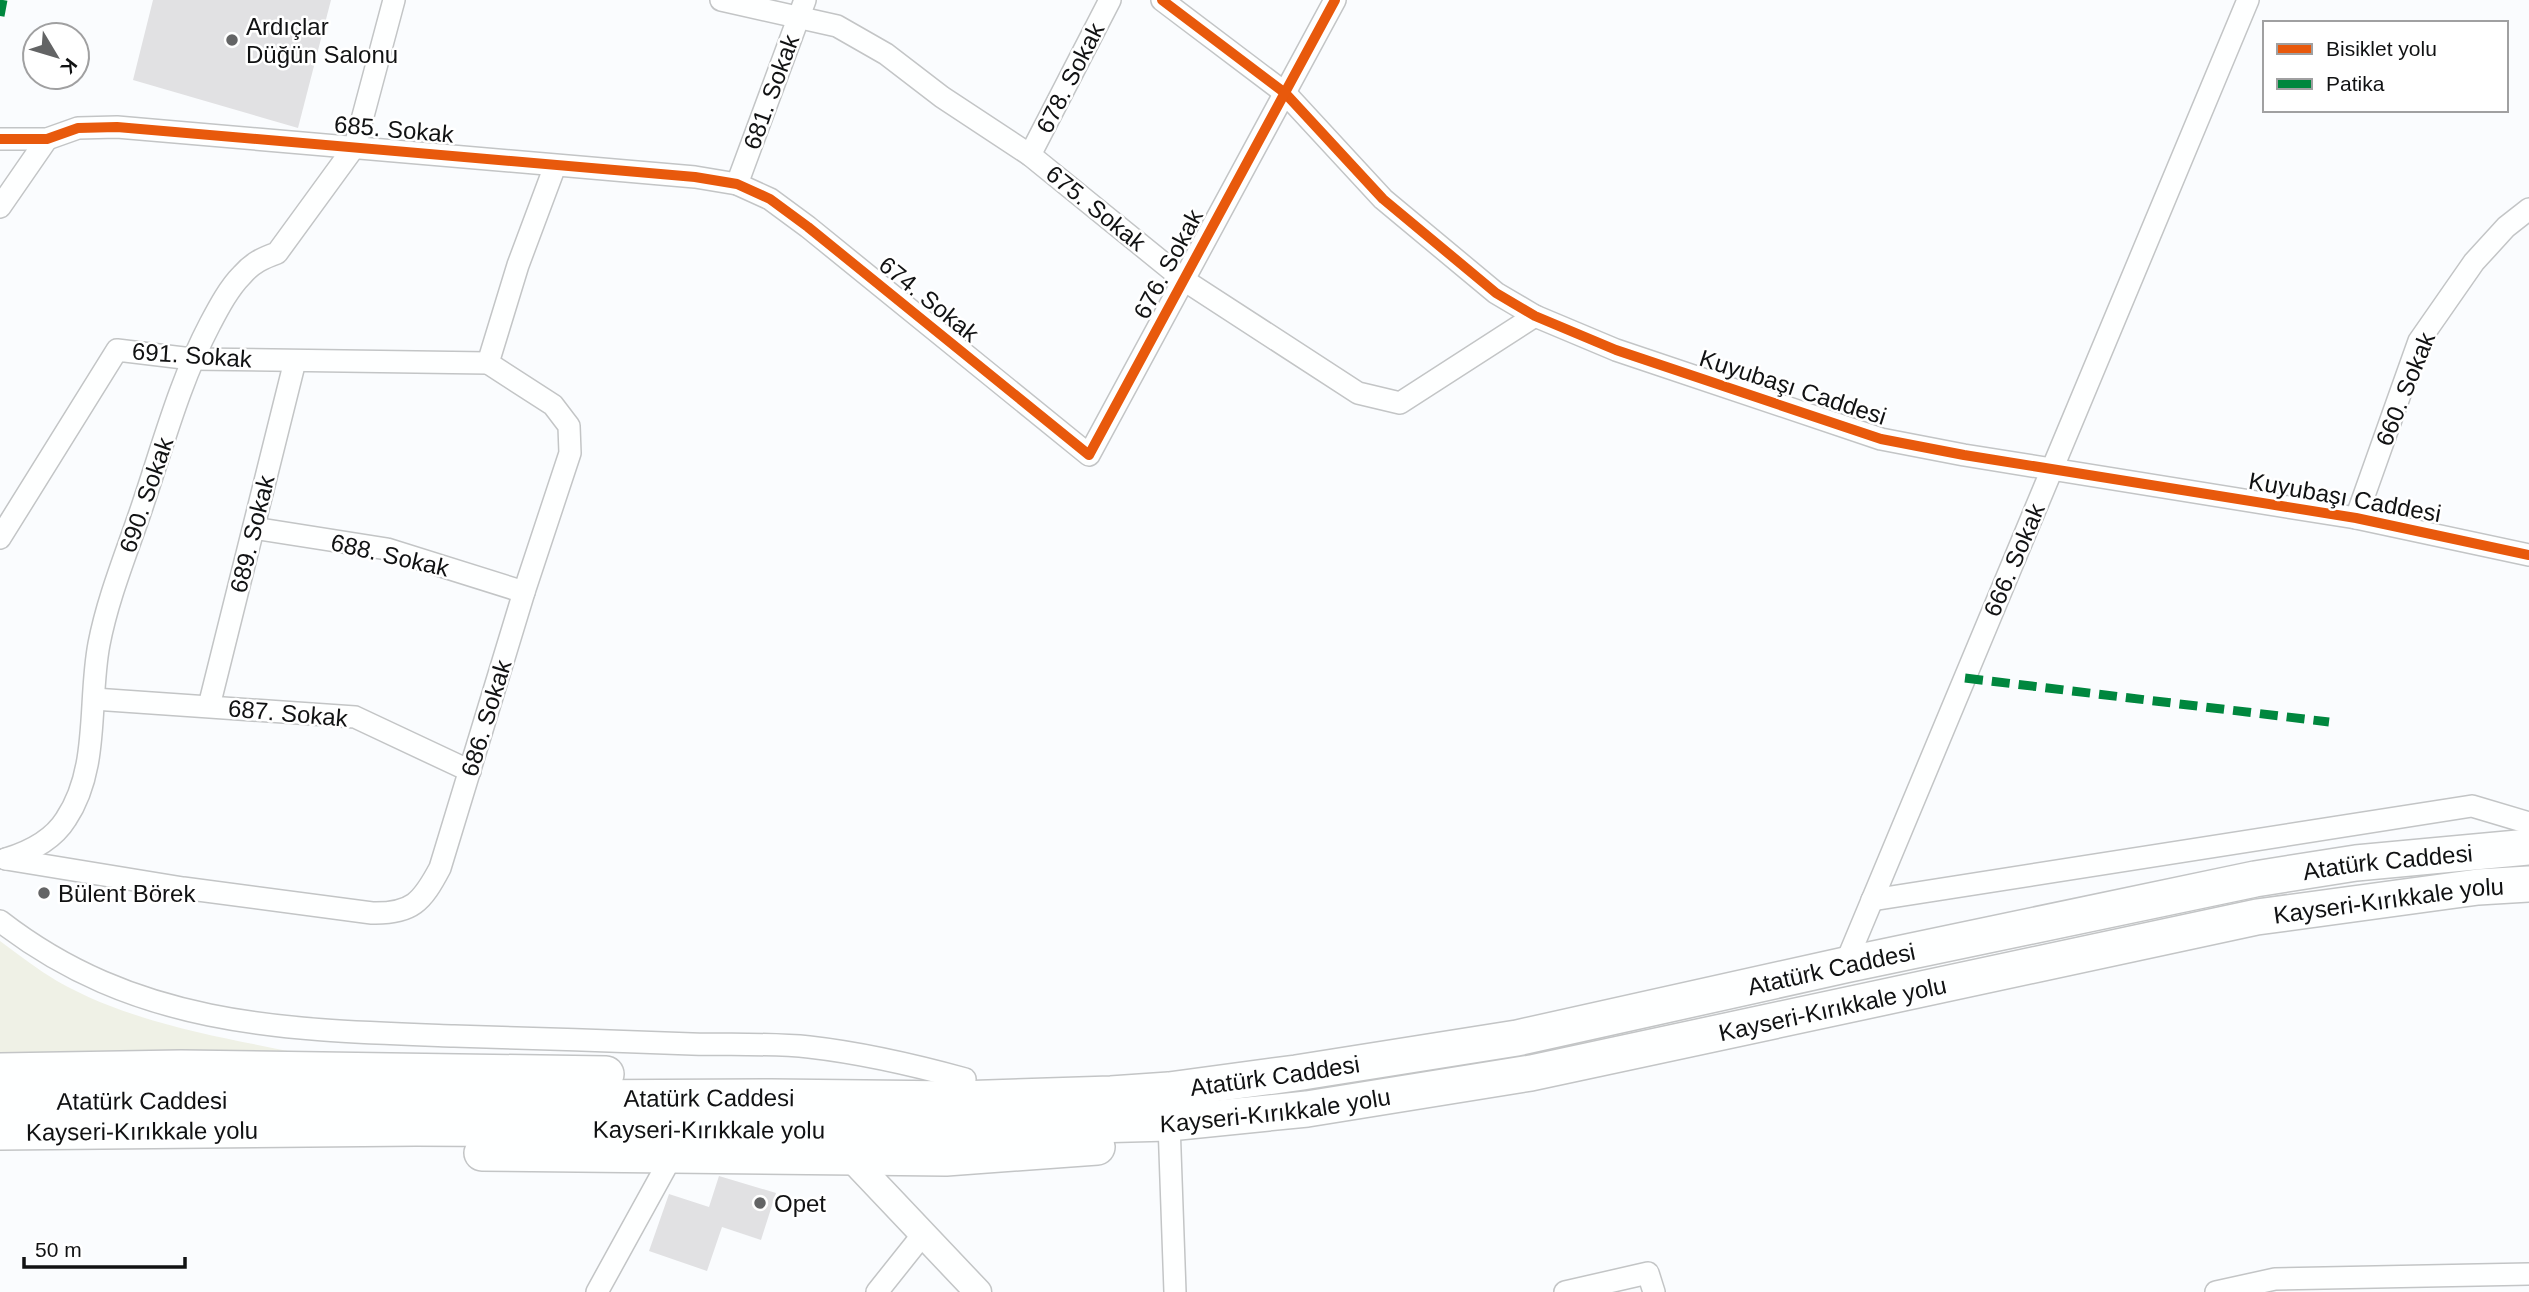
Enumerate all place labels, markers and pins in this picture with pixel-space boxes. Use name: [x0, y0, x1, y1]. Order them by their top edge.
place label: Ardıçlar Düğün Salonu: [246, 13, 398, 68]
marker: Ardıçlar Düğün Salonu: [224, 32, 240, 48]
place label: Bülent Börek: [58, 880, 196, 907]
marker: Bülent Börek: [36, 885, 52, 901]
place label: Opet: [774, 1190, 826, 1217]
marker: Opet: [752, 1195, 768, 1211]

